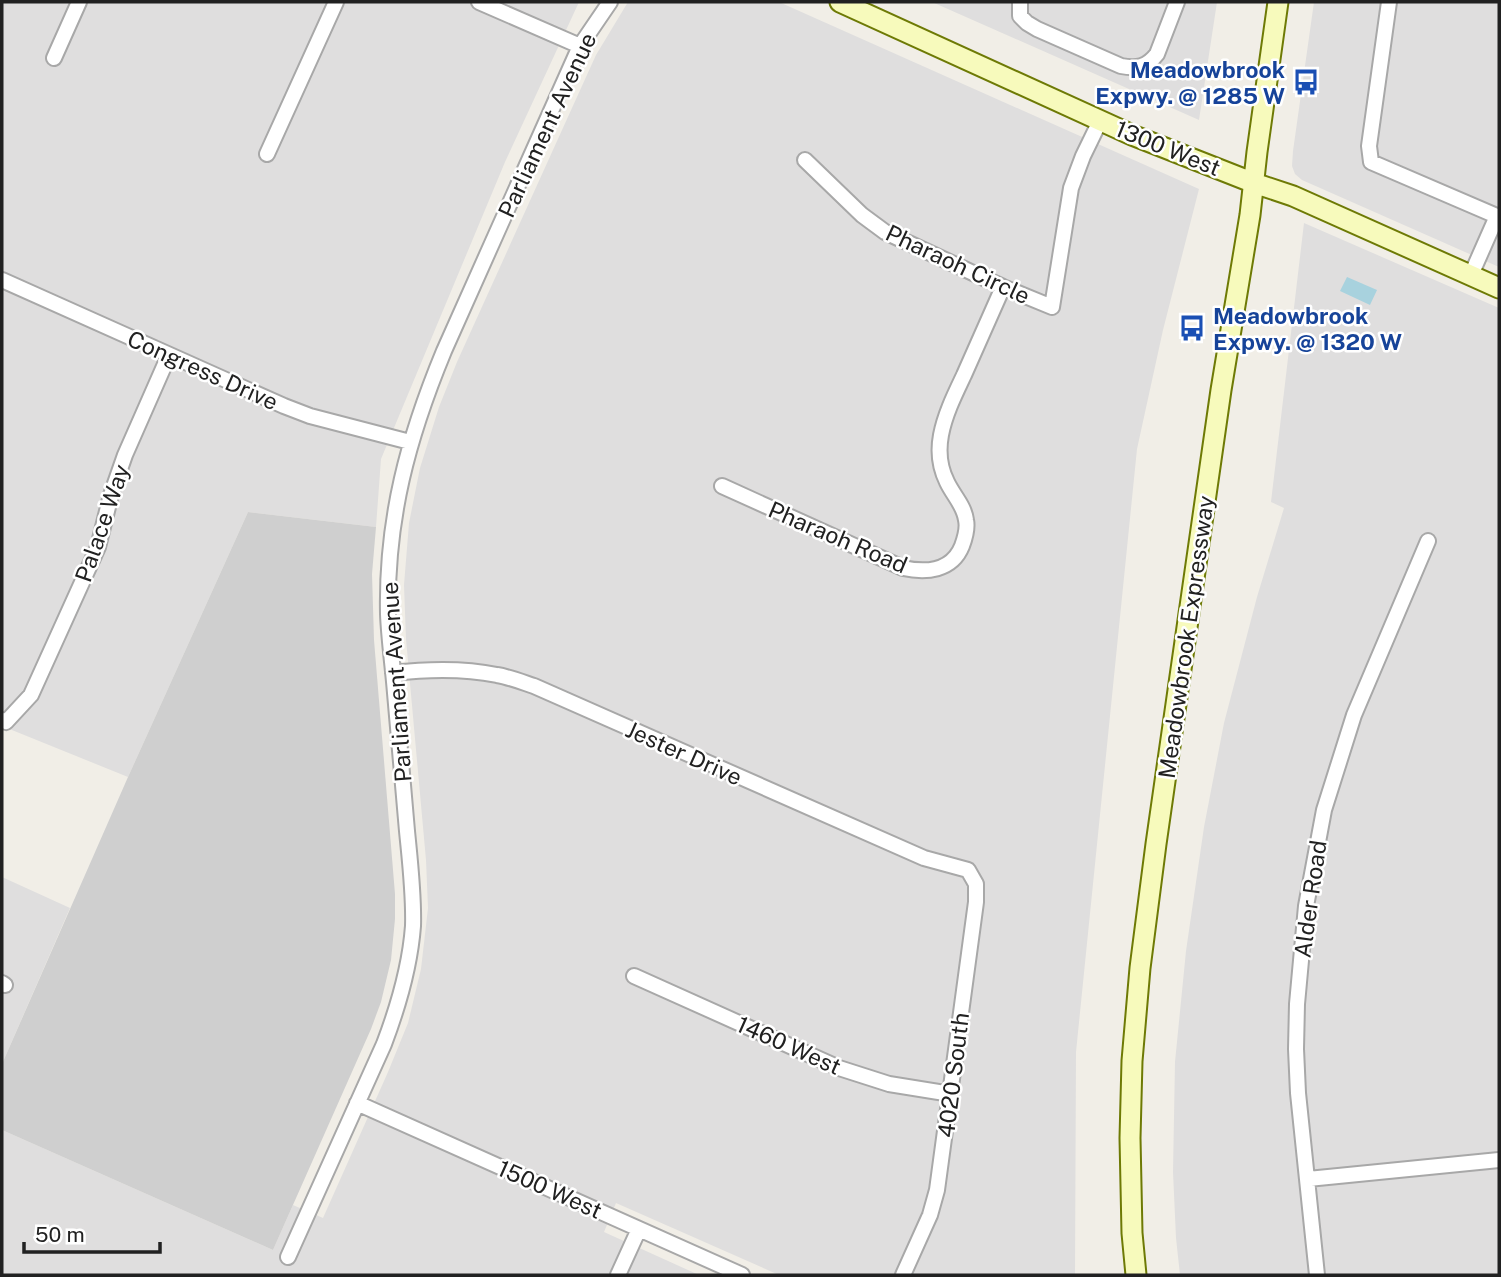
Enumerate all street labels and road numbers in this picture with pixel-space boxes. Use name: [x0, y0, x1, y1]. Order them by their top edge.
street label: Parliament Avenue: [492, 28, 602, 222]
street label: 1300 West: [1112, 115, 1224, 181]
street label: Pharaoh Circle: [882, 219, 1034, 309]
street label: Congress Drive: [124, 325, 282, 415]
street label: Palace Way: [69, 461, 135, 585]
street label: Meadowbrook Expressway: [1153, 494, 1219, 780]
street label: Pharaoh Road: [765, 496, 911, 578]
street label: Parliament Avenue: [376, 581, 416, 783]
street label: Jester Drive: [622, 715, 746, 791]
street label: Alder Road: [1288, 838, 1332, 960]
street label: 1460 West: [733, 1010, 845, 1080]
street label: 4020 South: [932, 1011, 974, 1139]
street label: 1500 West: [494, 1154, 606, 1224]

